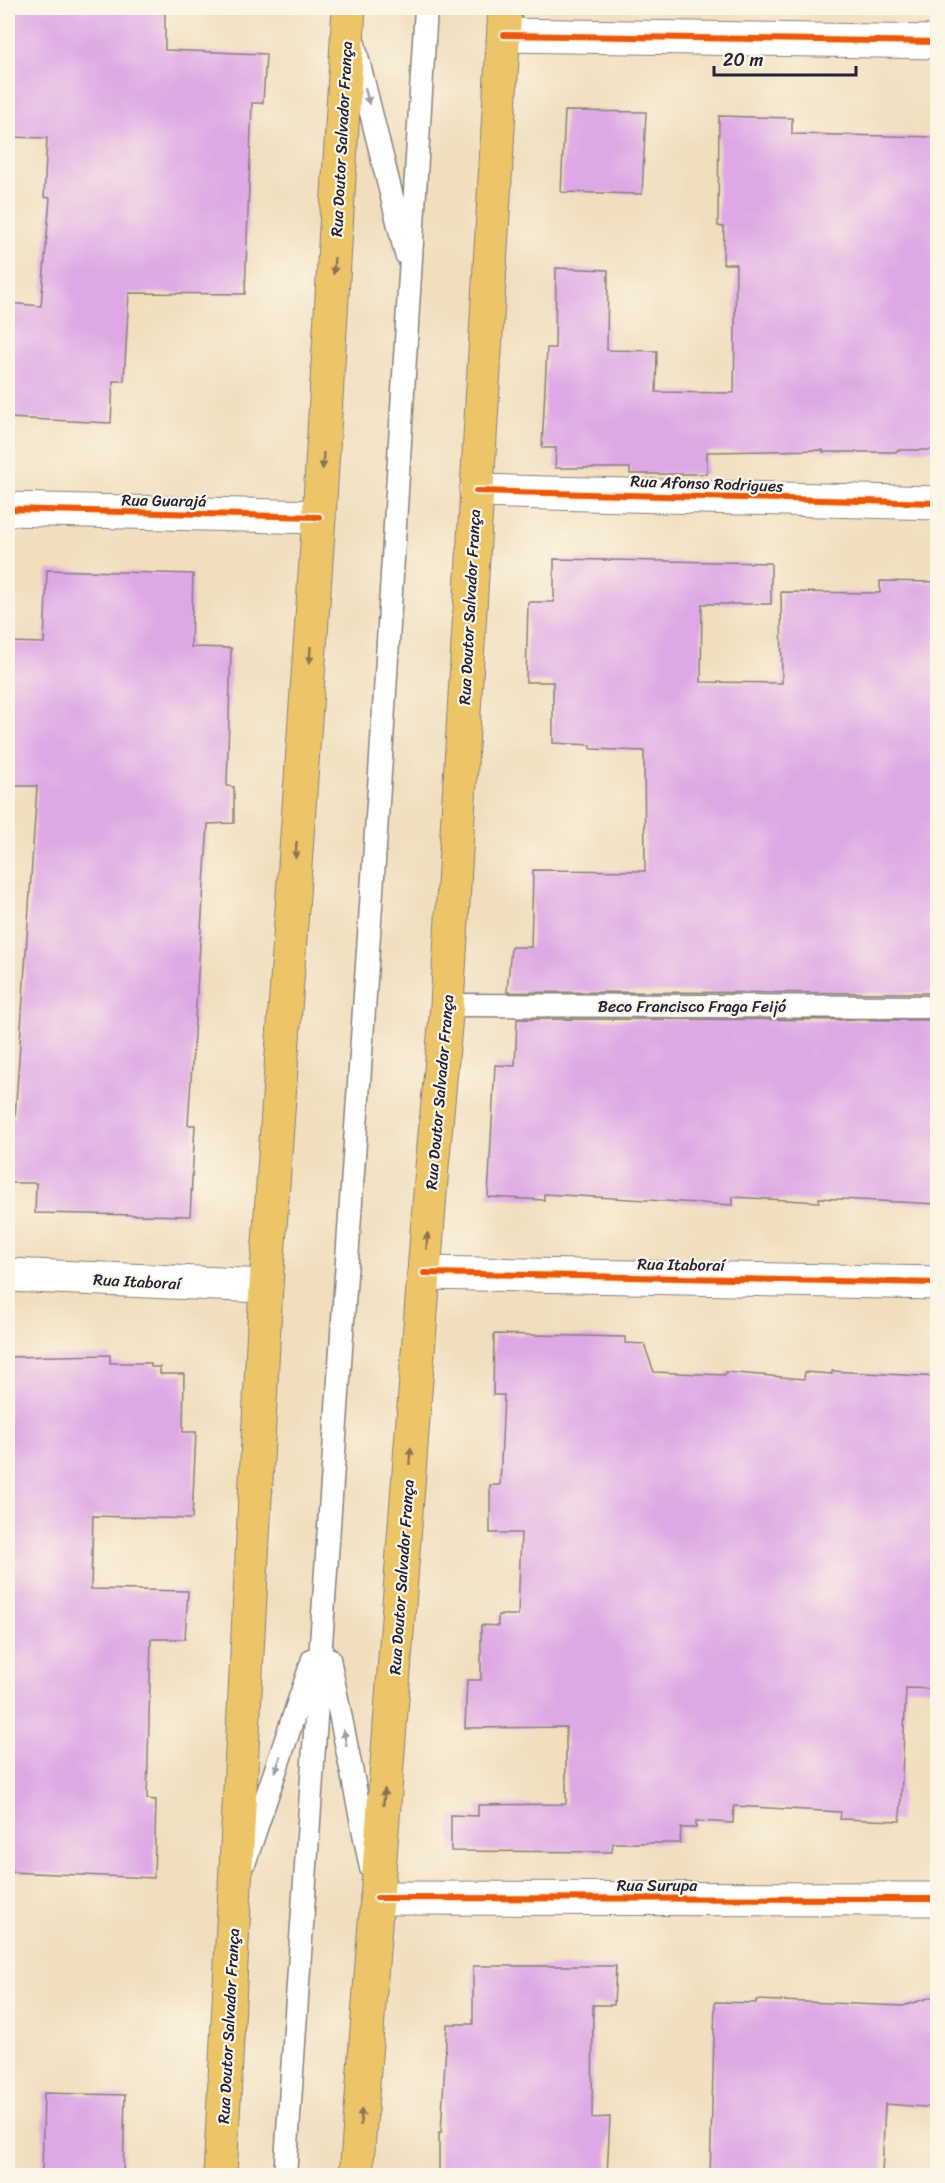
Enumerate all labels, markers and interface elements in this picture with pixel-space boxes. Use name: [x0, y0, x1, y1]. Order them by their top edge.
scale bar: [714, 39, 856, 77]
street label: Rua Doutor Salvador França: [322, 41, 361, 238]
text: 20 m: [723, 44, 763, 76]
one-way arrow: [363, 87, 373, 105]
one-way arrow: [329, 257, 339, 276]
one-way arrow: [318, 451, 327, 470]
street label: Rua Afonso Rodrigues: [630, 466, 785, 501]
street label: Rua Guarajá: [121, 485, 207, 516]
street label: Rua Doutor Salvador França: [450, 509, 489, 706]
one-way arrow: [305, 646, 314, 665]
one-way arrow: [291, 840, 301, 859]
street label: Beco Francisco Fraga Feijó: [598, 992, 787, 1021]
street label: Rua Doutor Salvador França: [417, 993, 462, 1191]
one-way arrow: [422, 1231, 432, 1250]
street label: Rua Itaboraí: [637, 1249, 728, 1280]
street label: Rua Itaboraí: [93, 1265, 184, 1298]
one-way arrow: [406, 1446, 415, 1465]
street label: Rua Doutor Salvador França: [380, 1478, 423, 1676]
one-way arrow: [340, 1728, 349, 1747]
one-way arrow: [272, 1755, 282, 1773]
one-way arrow: [380, 1788, 389, 1807]
street label: Rua Surupa: [617, 1871, 698, 1900]
street label: Rua Doutor Salvador França: [209, 1928, 248, 2125]
one-way arrow: [356, 2108, 365, 2127]

